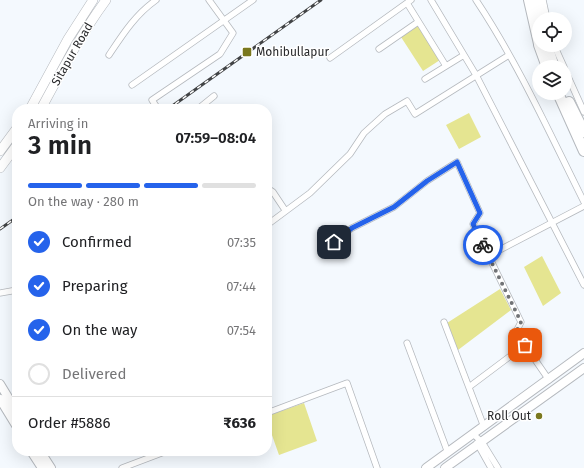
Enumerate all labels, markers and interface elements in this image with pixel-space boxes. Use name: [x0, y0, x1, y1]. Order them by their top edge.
map controls: [532, 12, 572, 100]
button: locate: [532, 12, 572, 52]
street label: Sitapur Road: [48, 20, 96, 88]
place label: Mohibullapur: [256, 45, 329, 59]
marker: Mohibullapur: [241, 46, 253, 58]
button: layers: [532, 60, 572, 100]
text: Arriving in: [28, 116, 88, 131]
text: 07:59–08:04: [175, 129, 256, 147]
text: 3 min: [28, 130, 92, 161]
text: On the way · 280 m: [28, 194, 139, 209]
pin: [317, 225, 351, 259]
courier: [463, 225, 503, 265]
icon: check: [28, 231, 50, 253]
icon: home: [323, 231, 345, 253]
text: Confirmed: [62, 233, 132, 251]
icon: bike: [472, 234, 494, 256]
text: 07:35: [227, 235, 256, 250]
icon: check: [28, 275, 50, 297]
text: Preparing: [62, 277, 127, 295]
text: 07:44: [226, 279, 256, 294]
icon: check: [28, 319, 50, 341]
text: On the way: [62, 321, 137, 339]
text: 07:54: [227, 323, 256, 338]
pin: [508, 328, 542, 362]
icon: bag: [514, 334, 536, 356]
text: Delivered: [62, 365, 126, 383]
place label: Roll Out: [487, 409, 532, 423]
marker: Roll Out: [534, 411, 544, 421]
text: Order #5886: [28, 414, 110, 432]
text: ₹636: [223, 414, 256, 432]

